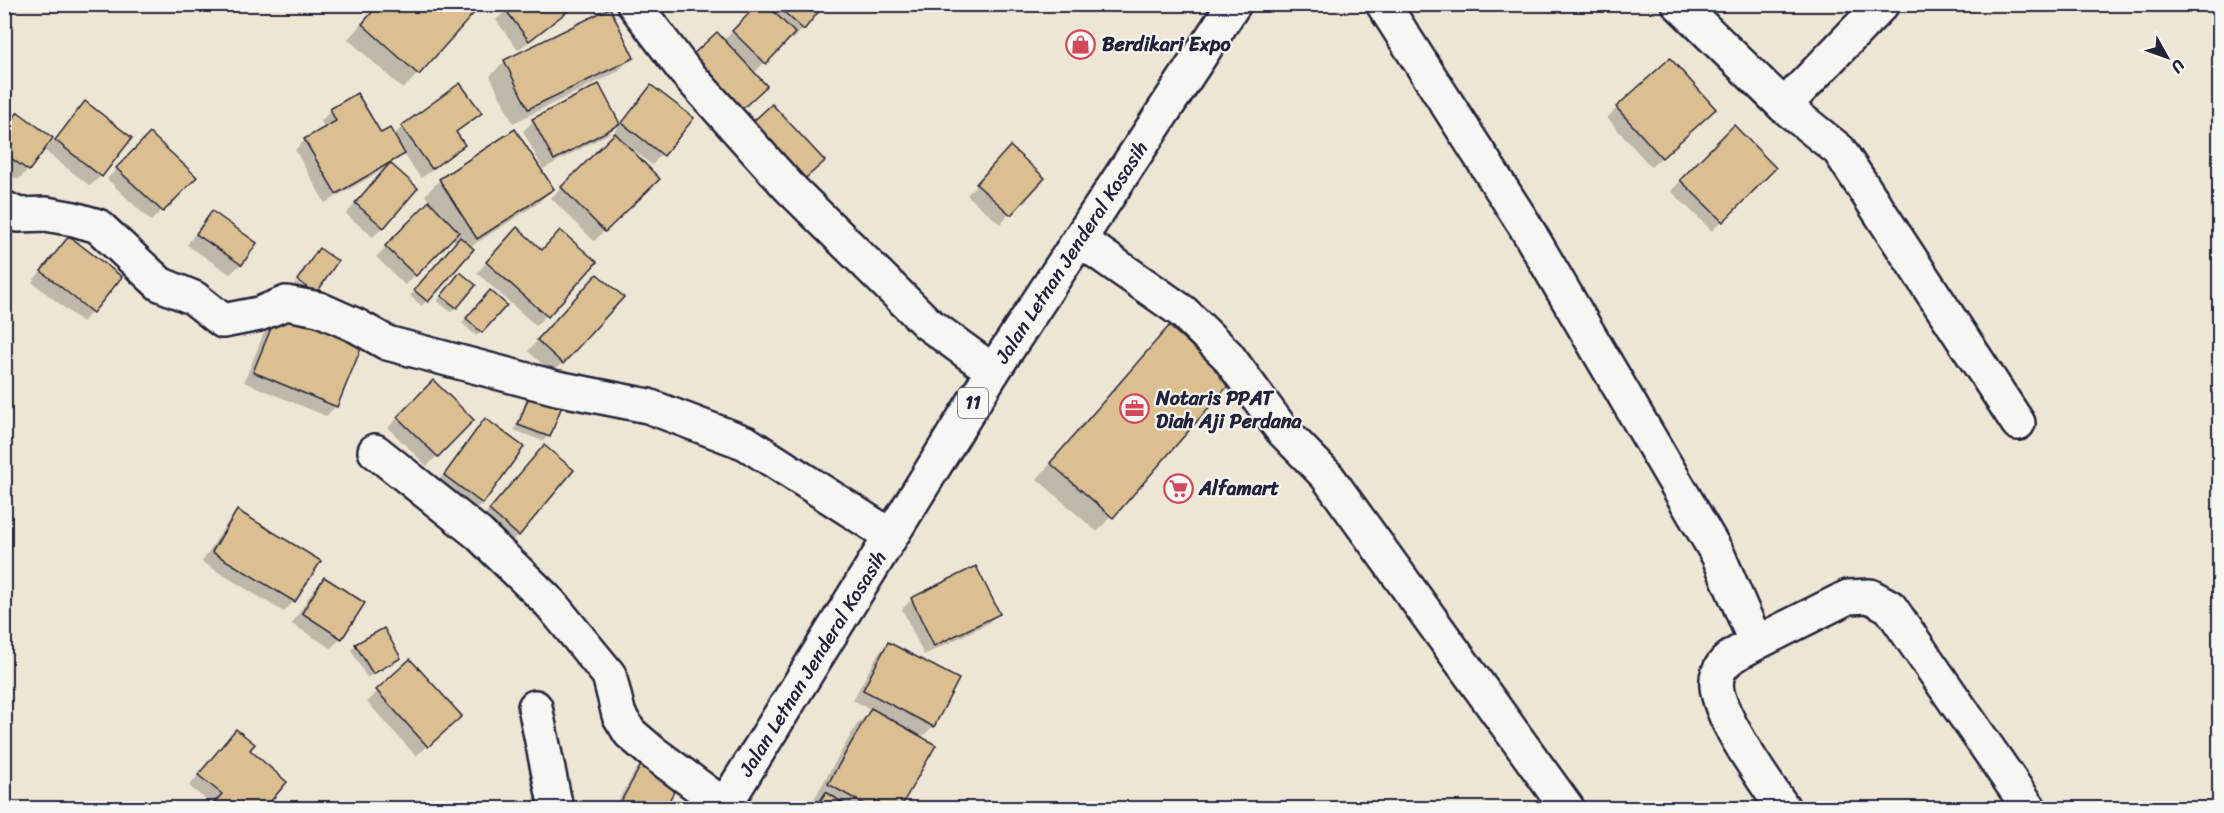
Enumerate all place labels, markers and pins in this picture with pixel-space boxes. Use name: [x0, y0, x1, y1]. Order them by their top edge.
place label: Berdikari Expo: [1102, 27, 1232, 62]
shop icon: Berdikari Expo: [1065, 28, 1097, 60]
place label: Notaris PPAT Diah Aji Perdana: [1155, 381, 1303, 439]
office icon: Notaris PPAT Diah Aji Perdana: [1119, 393, 1151, 425]
place label: Alfamart: [1198, 471, 1279, 506]
supermarket icon: Alfamart: [1162, 472, 1194, 504]

